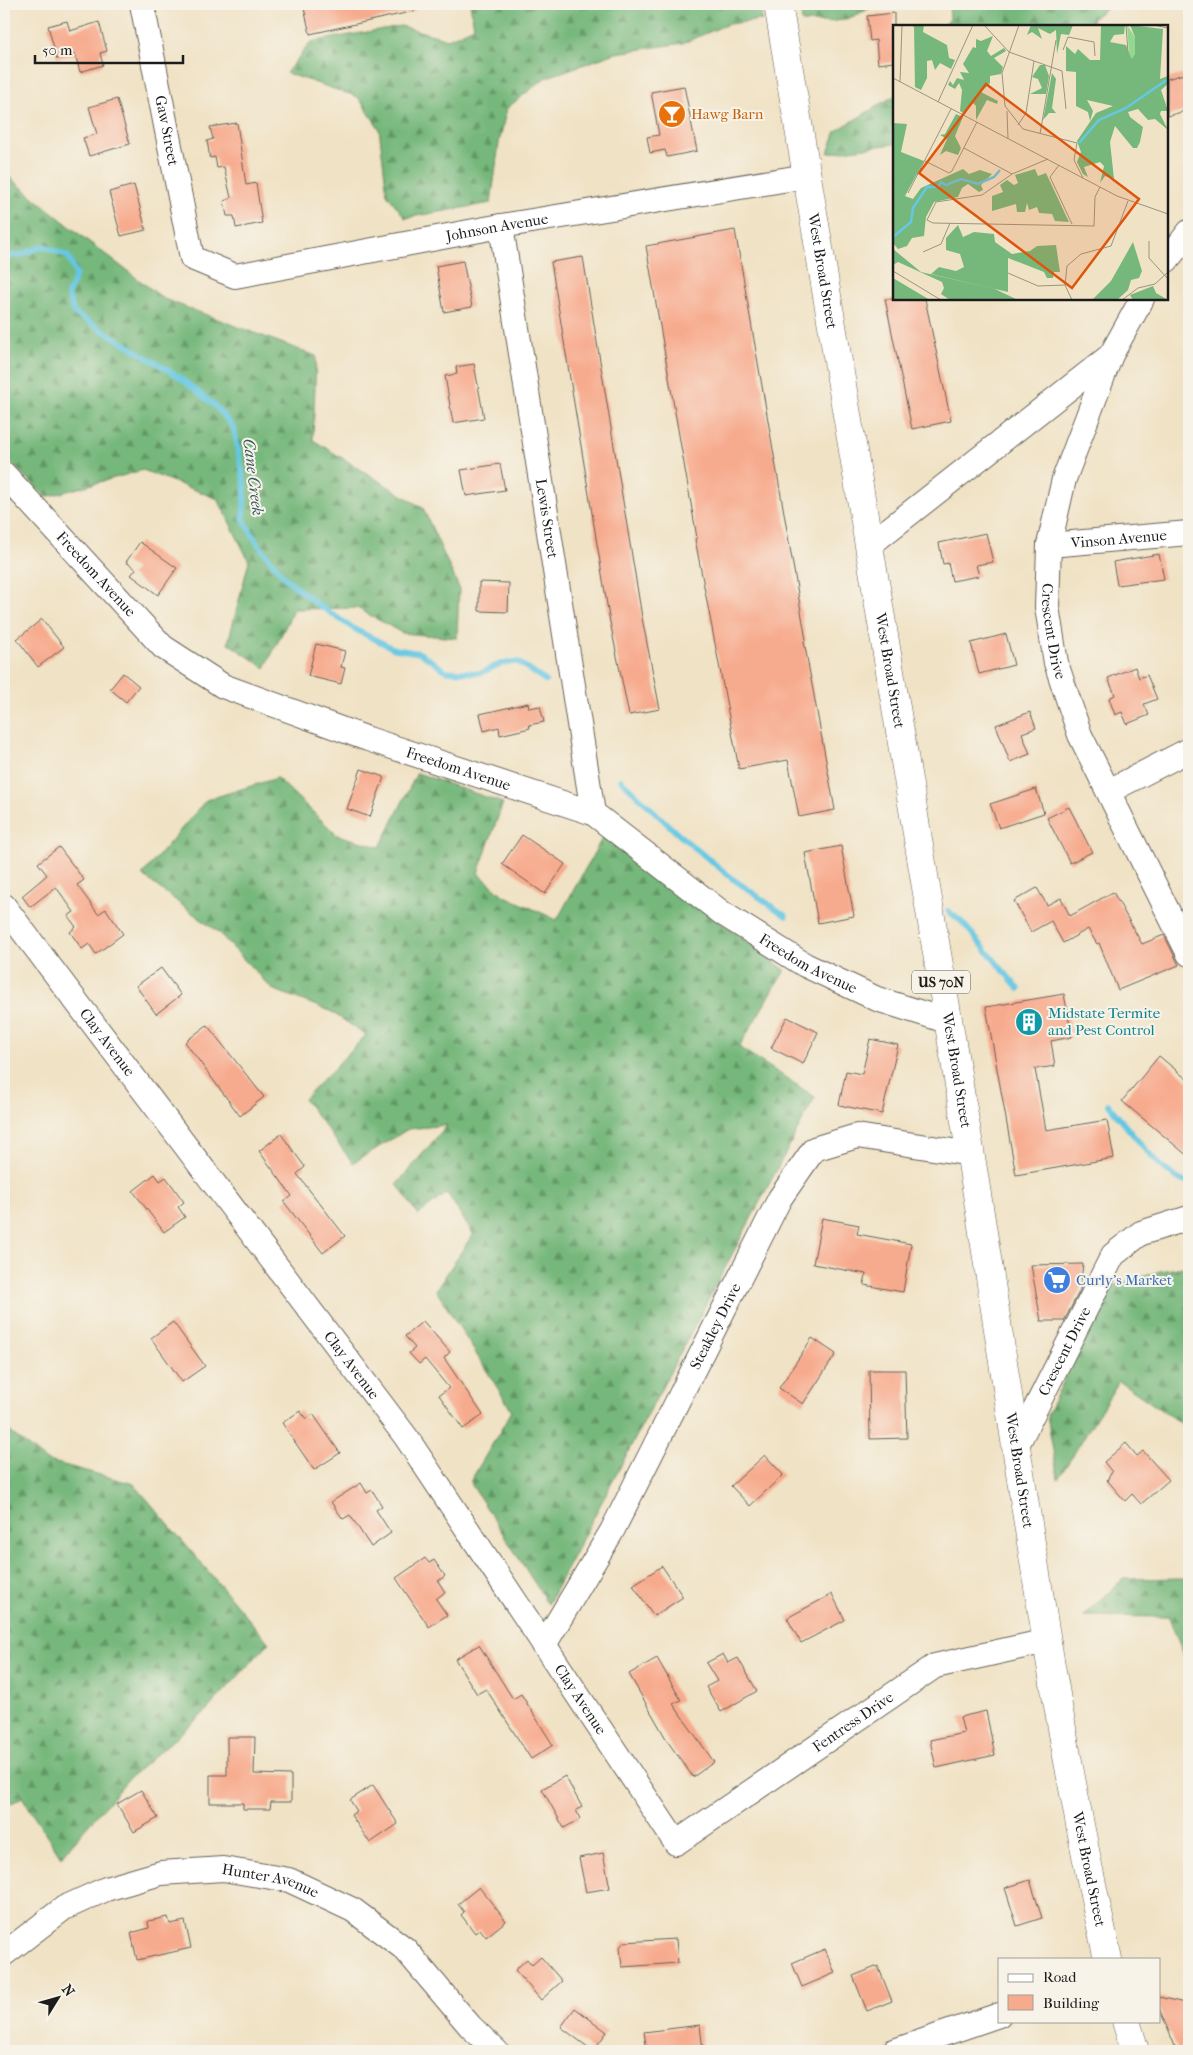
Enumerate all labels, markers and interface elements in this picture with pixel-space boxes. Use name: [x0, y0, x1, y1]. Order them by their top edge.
inset map: [893, 25, 1168, 300]
scale bar: [35, 32, 182, 64]
text: 50 m: [42, 41, 73, 59]
street label: Gaw Street: [151, 94, 183, 168]
bar icon: Hawg Barn: [657, 99, 687, 129]
place label: Hawg Barn: [691, 105, 764, 123]
street label: Johnson Avenue: [443, 209, 550, 245]
street label: West Broad Street: [804, 211, 841, 331]
water label: Cane Creek: [239, 437, 268, 517]
street label: Lewis Street: [532, 477, 562, 560]
street label: Vinson Avenue: [1069, 526, 1168, 552]
street label: Freedom Avenue: [53, 528, 140, 621]
street label: Crescent Drive: [1038, 583, 1070, 682]
street label: West Broad Street: [871, 611, 909, 730]
street label: Freedom Avenue: [404, 743, 513, 794]
street label: Freedom Avenue: [756, 930, 861, 998]
road number: US 70N: [912, 970, 970, 994]
place label: Midstate Termite and Pest Control: [1048, 1004, 1161, 1039]
street label: Clay Avenue: [76, 1005, 139, 1080]
building icon: Midstate Termite and Pest Control: [1014, 1007, 1044, 1037]
street label: West Broad Street: [938, 1010, 975, 1130]
supermarket icon: Curly's Market: [1042, 1265, 1072, 1295]
place label: Curly's Market: [1076, 1271, 1173, 1289]
street label: Steakley Drive: [686, 1280, 745, 1372]
street label: Crescent Drive: [1034, 1303, 1095, 1399]
street label: Clay Avenue: [320, 1328, 384, 1403]
street label: West Broad Street: [1002, 1410, 1038, 1530]
street label: Clay Avenue: [551, 1661, 611, 1738]
street label: Fentress Drive: [809, 1688, 897, 1756]
street label: West Broad Street: [1068, 1809, 1110, 1929]
street label: Hunter Avenue: [221, 1860, 322, 1902]
legend: [998, 1958, 1160, 2022]
text: Road: [1043, 1968, 1077, 1986]
north arrow: [32, 1972, 82, 2022]
text: N: [58, 1981, 78, 2000]
text: Building: [1043, 1994, 1100, 2012]

